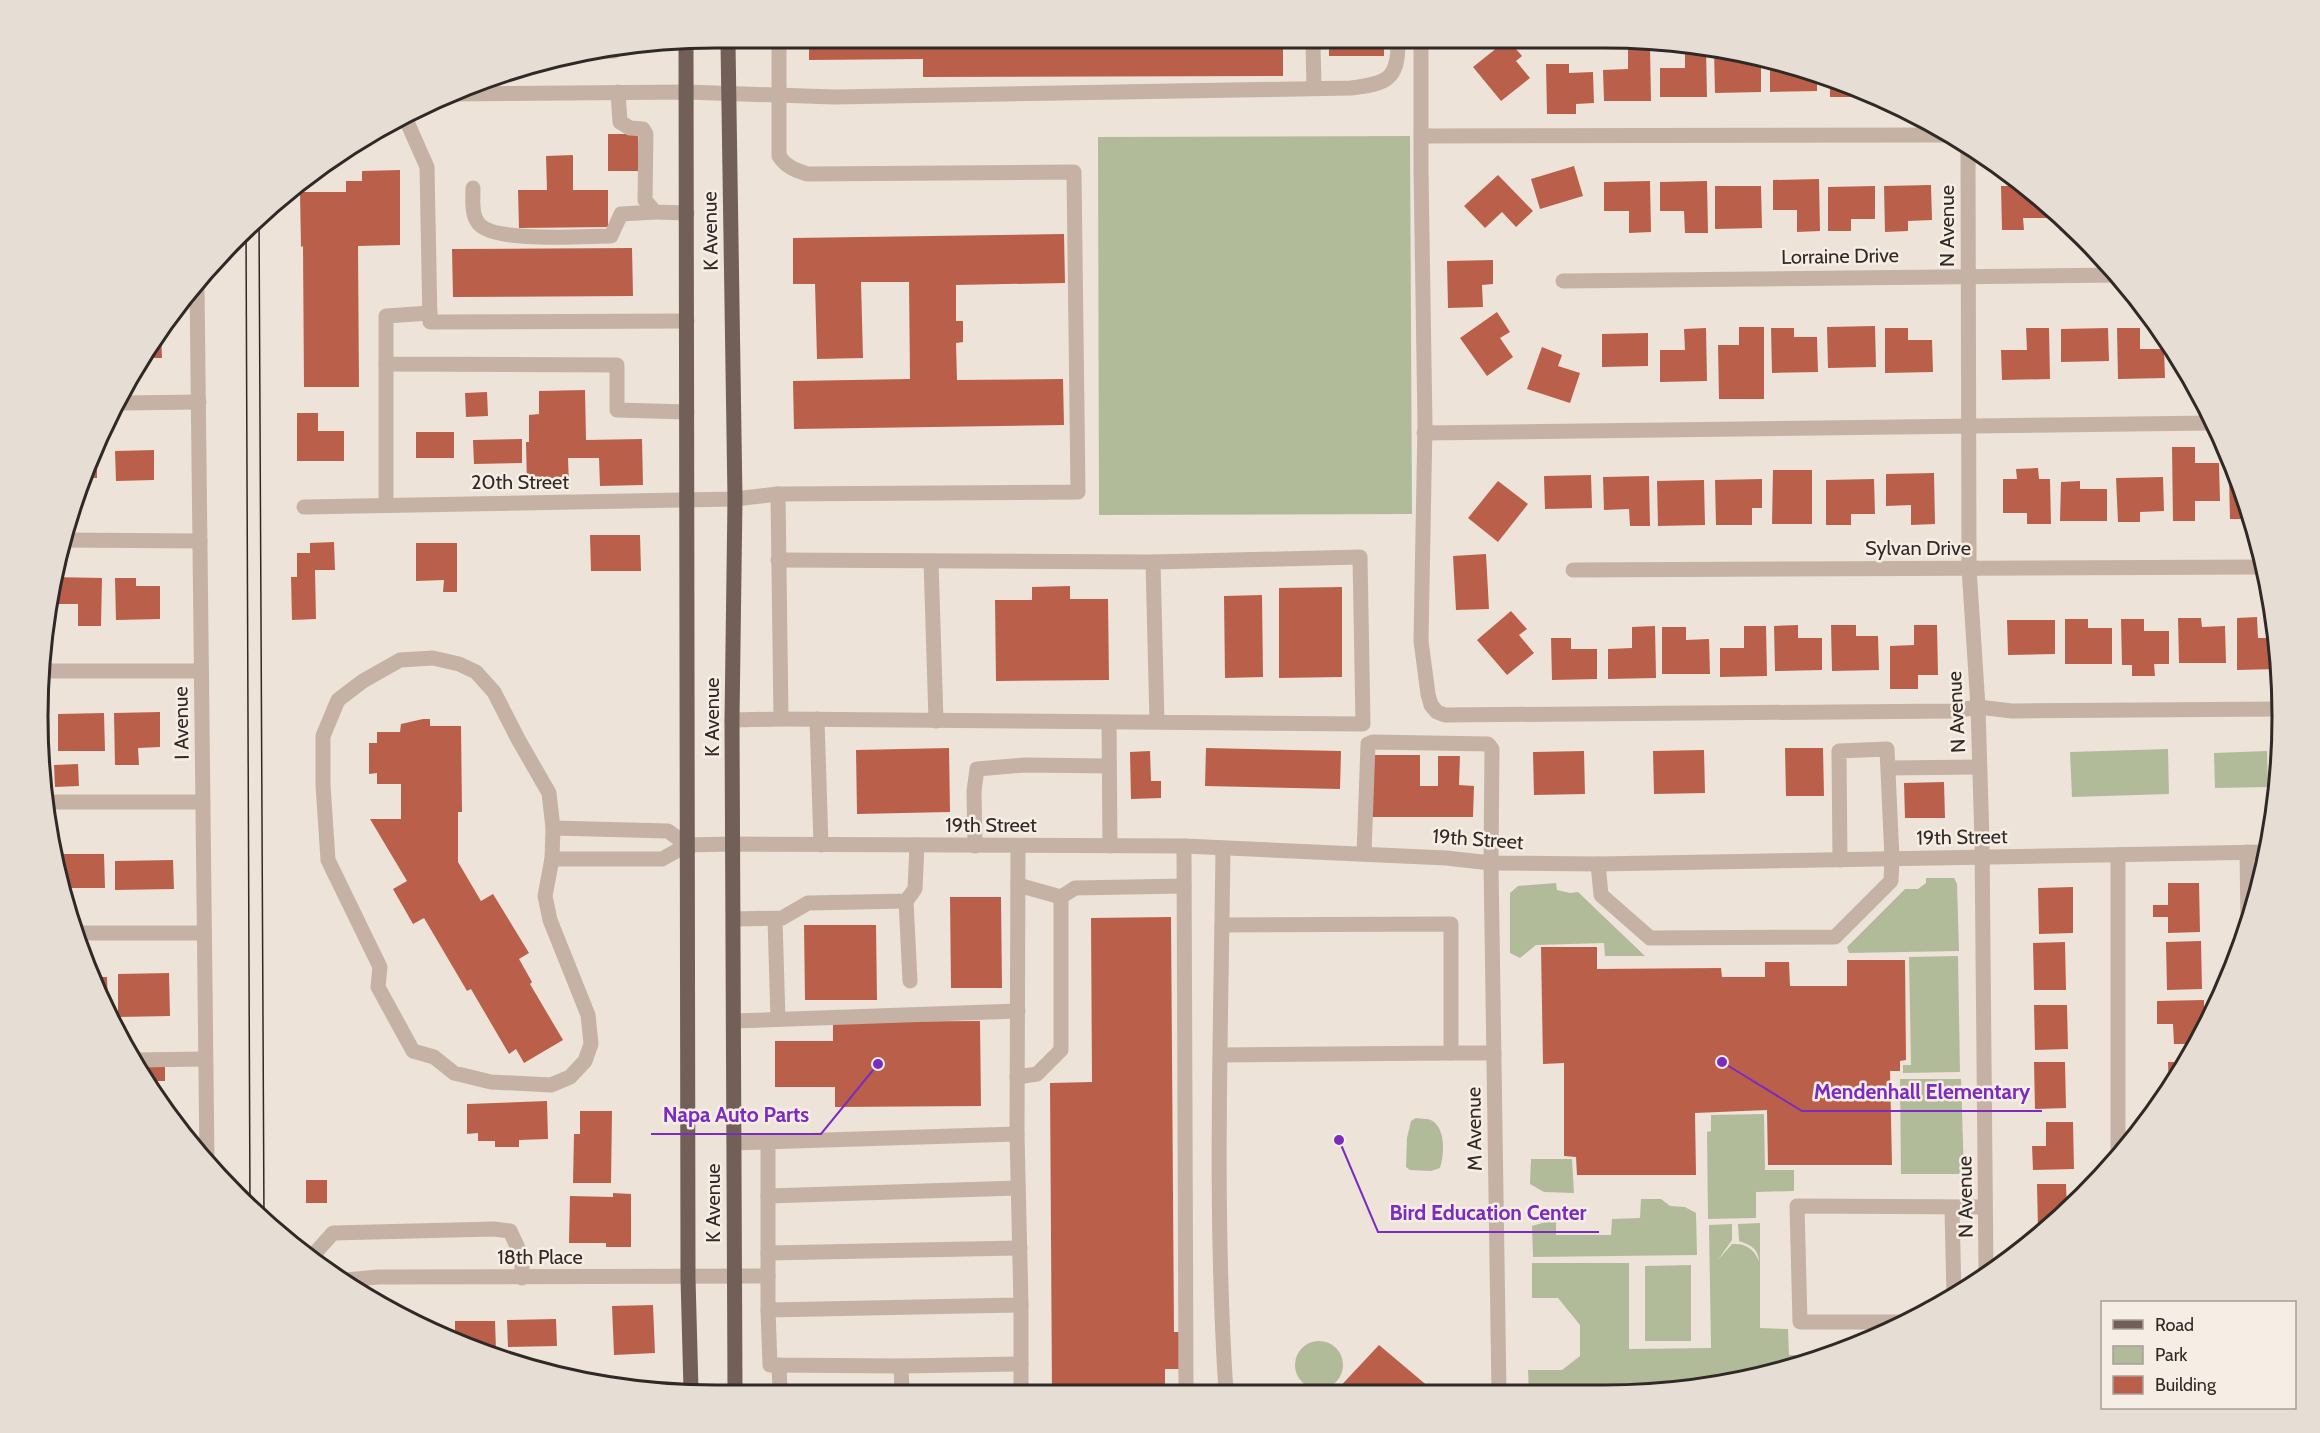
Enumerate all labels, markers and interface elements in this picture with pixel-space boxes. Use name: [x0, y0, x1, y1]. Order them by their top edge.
street label: N Avenue: [1935, 185, 1959, 267]
street label: K Avenue: [697, 191, 723, 271]
street label: Lorraine Drive: [1781, 243, 1899, 269]
street label: 20th Street: [471, 470, 569, 494]
street label: Sylvan Drive: [1865, 536, 1971, 560]
street label: N Avenue: [1942, 670, 1970, 754]
street label: K Avenue: [700, 677, 724, 757]
street label: I Avenue: [168, 686, 194, 760]
street label: 19th Street: [945, 813, 1037, 837]
street label: 19th Street: [1432, 824, 1525, 854]
street label: 19th Street: [1916, 824, 2008, 850]
callout: Mendenhall Elementary: [1802, 1072, 2042, 1111]
text: Mendenhall Elementary: [1814, 1079, 2031, 1104]
street label: M Avenue: [1461, 1087, 1487, 1171]
callout: Napa Auto Parts: [651, 1095, 821, 1134]
text: Napa Auto Parts: [663, 1102, 809, 1127]
street label: N Avenue: [1952, 1156, 1978, 1238]
street label: K Avenue: [701, 1163, 725, 1243]
callout: Bird Education Center: [1378, 1193, 1599, 1232]
text: Bird Education Center: [1389, 1200, 1587, 1225]
street label: 18th Place: [497, 1245, 583, 1269]
legend: [2101, 1301, 2296, 1409]
text: Road: [2155, 1314, 2194, 1336]
text: Park: [2155, 1344, 2188, 1366]
text: Building: [2155, 1374, 2217, 1396]

